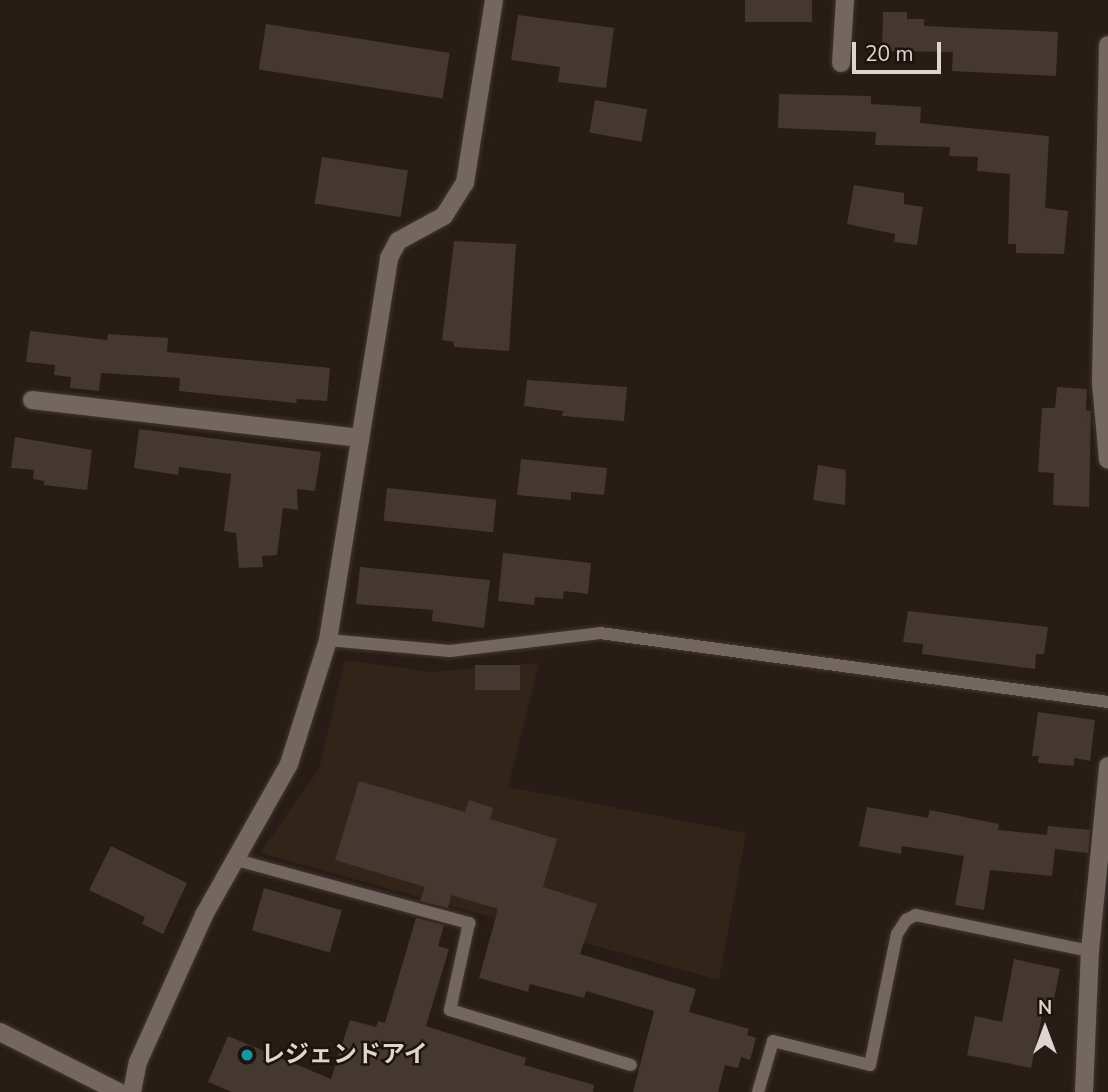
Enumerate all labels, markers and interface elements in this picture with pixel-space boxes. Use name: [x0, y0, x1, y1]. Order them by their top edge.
scale bar: [856, 28, 945, 72]
text: 20 m: [865, 40, 914, 68]
north arrow: [1010, 994, 1080, 1064]
text: N: [1038, 995, 1052, 1021]
place label: レジェンドアイ: [261, 1041, 429, 1069]
marker: レジェンドアイ: [239, 1047, 255, 1063]

